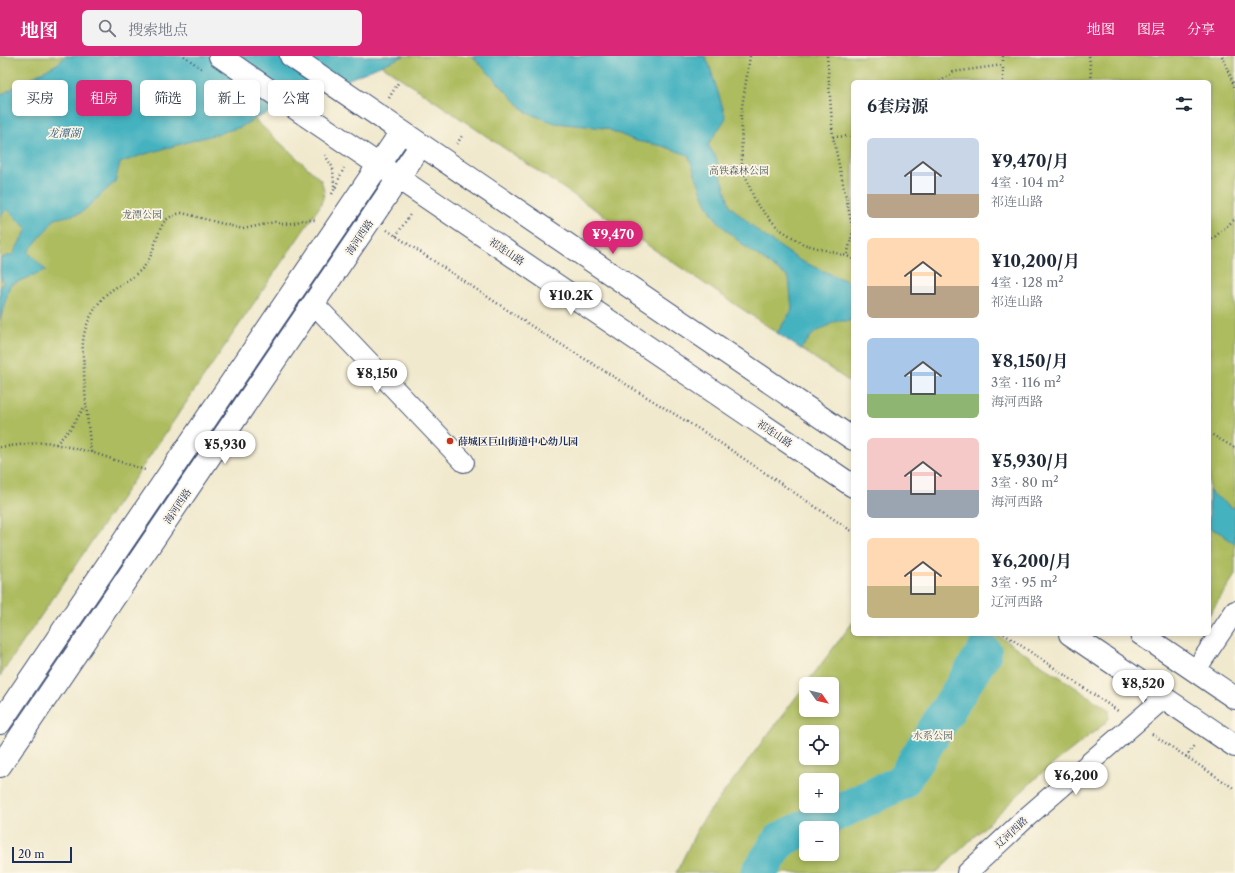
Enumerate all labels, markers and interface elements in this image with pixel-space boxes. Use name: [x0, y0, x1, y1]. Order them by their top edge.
search box: [82, 10, 362, 46]
icon: search: [96, 17, 118, 39]
text: 地图: [20, 19, 58, 42]
text: 搜索地点: [128, 20, 188, 39]
text: 地图: [1087, 20, 1115, 38]
text: 图层: [1137, 20, 1165, 38]
text: 分享: [1187, 20, 1215, 38]
chip: 买房: [12, 80, 68, 116]
chip: 租房: [76, 80, 132, 116]
chip: 筛选: [140, 80, 196, 116]
chip: 新上: [204, 80, 260, 116]
chip: 公寓: [268, 80, 324, 116]
icon: filters: [1173, 93, 1195, 115]
text: 6套房源: [867, 96, 928, 116]
water label: 龙潭湖: [48, 126, 82, 140]
text: ¥9,470/月: [991, 151, 1070, 171]
icon: home: [899, 154, 947, 202]
park label: 高铁森林公园: [709, 164, 769, 177]
text: 4室 · 104 m²: [991, 174, 1064, 190]
text: 祁连山路: [991, 193, 1043, 209]
park label: 龙潭公园: [122, 208, 162, 221]
street label: 海河西路: [343, 217, 376, 257]
pin: ¥9,470: [580, 221, 646, 255]
text: ¥9,470: [592, 226, 634, 242]
street label: 祁连山路: [487, 235, 527, 268]
text: ¥10,200/月: [991, 251, 1080, 271]
icon: home: [899, 254, 947, 302]
text: 4室 · 128 m²: [991, 274, 1064, 290]
pin: ¥10.2K: [538, 282, 604, 316]
text: ¥10.2K: [549, 287, 593, 303]
text: 祁连山路: [991, 293, 1043, 309]
text: ¥8,150/月: [991, 351, 1069, 371]
icon: home: [899, 354, 947, 402]
pin: ¥8,150: [344, 360, 410, 394]
text: ¥8,150: [356, 365, 398, 381]
text: 3室 · 116 m²: [991, 374, 1061, 390]
text: 海河西路: [991, 393, 1043, 409]
street label: 祁连山路: [755, 417, 795, 450]
pin: ¥5,930: [192, 431, 258, 465]
place label: 薛城区巨山街道中心幼儿园: [458, 435, 578, 448]
text: ¥5,930: [204, 436, 246, 452]
marker: 薛城区巨山街道中心幼儿园: [445, 436, 455, 446]
text: ¥5,930/月: [991, 451, 1070, 471]
icon: home: [899, 454, 947, 502]
text: 3室 · 80 m²: [991, 474, 1059, 490]
street label: 海河西路: [161, 486, 194, 526]
text: 海河西路: [991, 493, 1043, 509]
text: ¥6,200/月: [991, 551, 1072, 571]
icon: home: [899, 554, 947, 602]
text: 3室 · 95 m²: [991, 574, 1057, 590]
text: 辽河西路: [991, 593, 1043, 609]
pin: ¥8,520: [1110, 670, 1176, 704]
text: ¥8,520: [1121, 675, 1165, 691]
north arrow: [799, 677, 839, 717]
map controls: [799, 677, 839, 861]
button: locate: [799, 725, 839, 765]
park label: 水系公园: [913, 729, 953, 742]
pin: ¥6,200: [1043, 762, 1109, 796]
text: ¥6,200: [1054, 767, 1098, 783]
button: +: [799, 773, 839, 813]
street label: 辽河西路: [992, 814, 1030, 851]
button: −: [799, 821, 839, 861]
scale bar: [12, 845, 72, 864]
text: 20 m: [18, 847, 44, 861]

